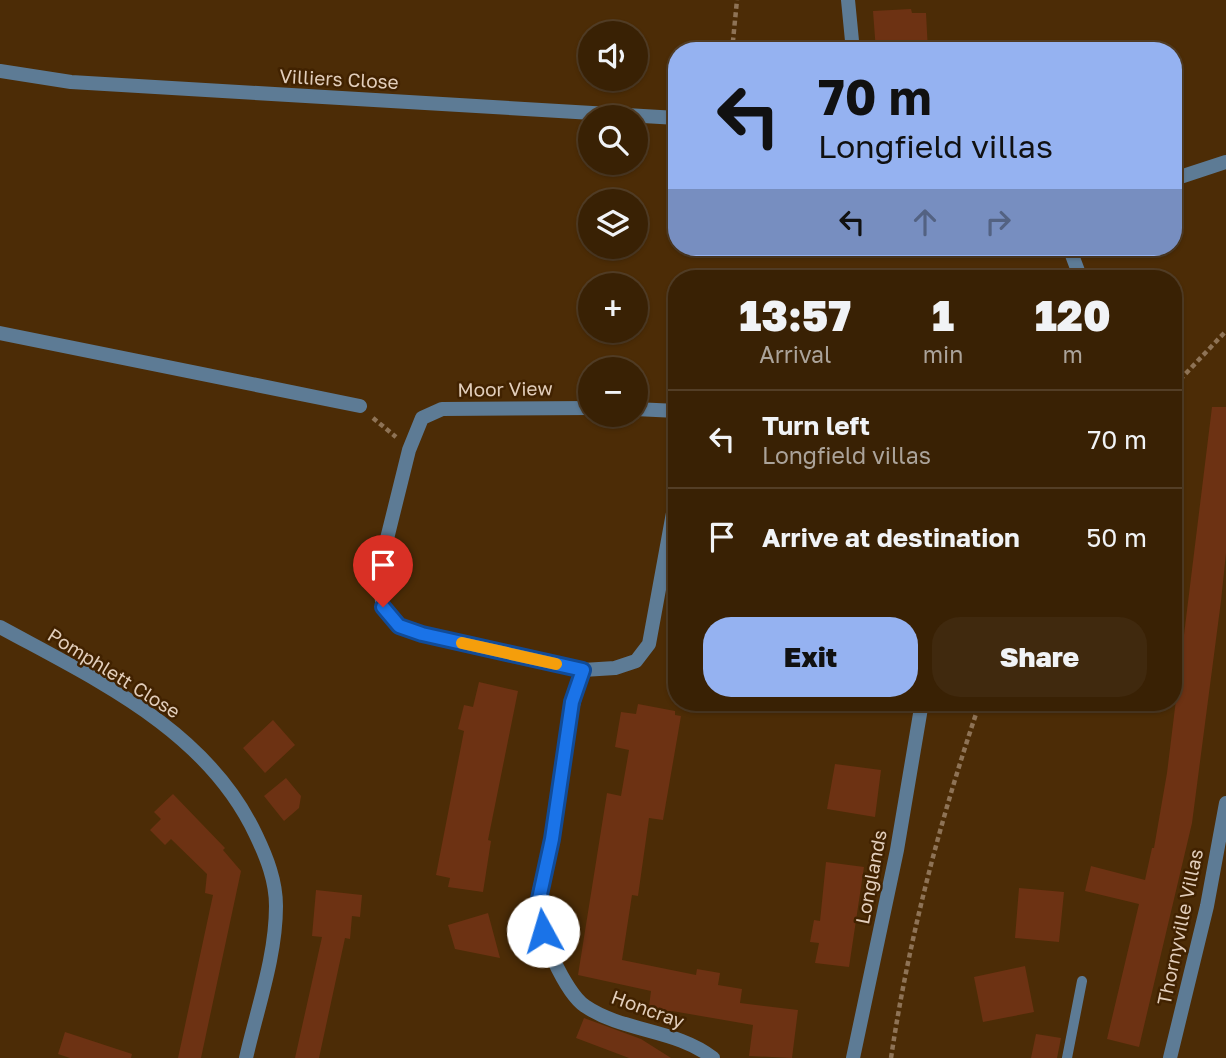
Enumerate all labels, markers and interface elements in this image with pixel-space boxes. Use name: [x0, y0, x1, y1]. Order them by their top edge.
map controls: [578, 21, 648, 427]
button: sound: [578, 21, 648, 91]
street label: Villiers Close: [279, 64, 399, 93]
text: 70 m: [818, 67, 932, 126]
icon: left: [703, 70, 794, 161]
button: search: [578, 105, 648, 175]
text: Longfield villas: [818, 127, 1053, 165]
button: layers: [578, 189, 648, 259]
icon: left: [833, 203, 871, 241]
icon: ahead: [906, 203, 944, 241]
icon: right: [979, 203, 1017, 241]
button: +: [578, 273, 648, 343]
text: 13:57: [739, 290, 851, 340]
text: 1: [932, 290, 954, 340]
text: 120: [1035, 290, 1111, 340]
text: Arrival: [759, 340, 831, 368]
text: min: [923, 340, 963, 368]
text: m: [1062, 340, 1083, 368]
button: −: [578, 357, 648, 427]
street label: Moor View: [457, 376, 553, 401]
text: Turn left: [762, 410, 870, 441]
icon: left: [703, 420, 741, 458]
text: 70 m: [1088, 424, 1147, 455]
text: Longfield villas: [762, 441, 931, 469]
icon: arrive: [703, 518, 741, 556]
text: Arrive at destination: [762, 522, 1020, 553]
text: 50 m: [1086, 522, 1147, 553]
pin: [353, 535, 413, 607]
icon: arrive: [364, 546, 402, 584]
button: Exit: [703, 617, 918, 697]
button: Share: [932, 617, 1147, 697]
street label: Pomphlett Close: [44, 623, 185, 723]
street label: Longlands: [850, 828, 891, 926]
street label: Thornyville Villas: [1152, 847, 1207, 1007]
position arrow: [506, 894, 580, 968]
street label: Honcray: [608, 985, 688, 1032]

